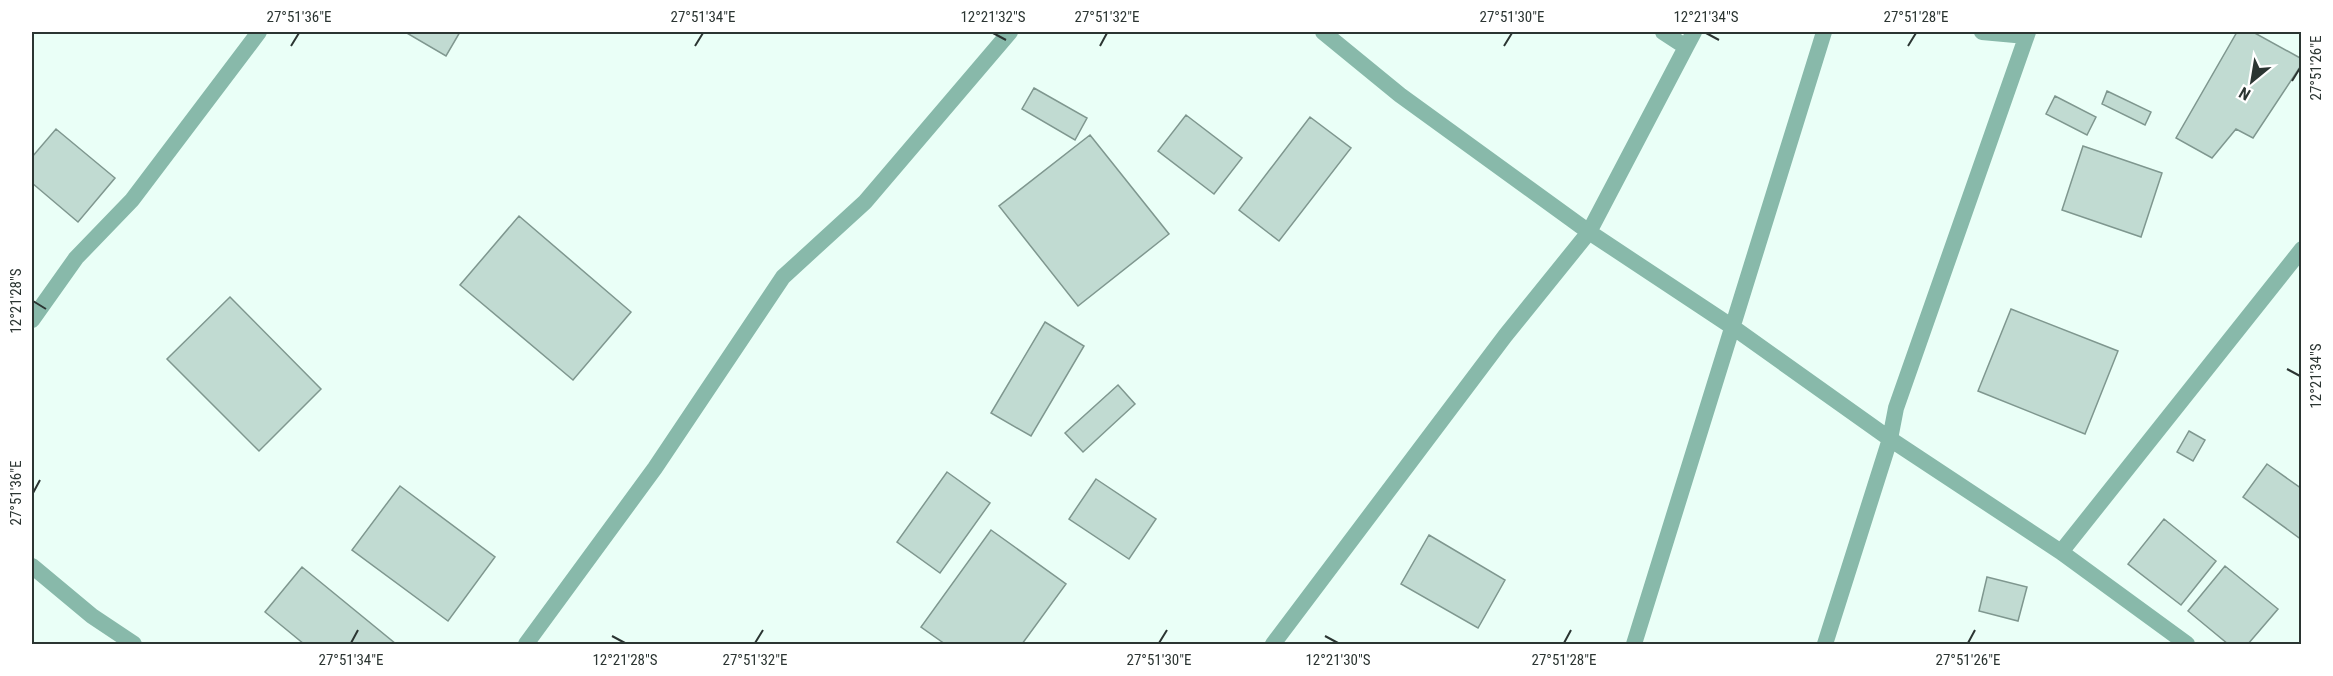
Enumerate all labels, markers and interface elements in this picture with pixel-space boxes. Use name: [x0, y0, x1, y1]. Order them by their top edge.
text: 27°51'36"E: [267, 8, 331, 26]
text: 27°51'34"E: [671, 8, 735, 26]
text: 12°21'32"S: [960, 8, 1026, 26]
text: 27°51'32"E: [1075, 8, 1139, 26]
text: 27°51'30"E: [1480, 8, 1544, 26]
text: 12°21'34"S: [1673, 8, 1739, 26]
text: 27°51'28"E: [1884, 8, 1948, 26]
text: 27°51'26"E: [2307, 36, 2325, 100]
north arrow: [2222, 51, 2282, 111]
text: N: [2236, 83, 2254, 104]
text: 12°21'28"S: [7, 268, 25, 334]
text: 12°21'34"S: [2307, 343, 2325, 409]
text: 27°51'36"E: [7, 461, 25, 525]
text: 27°51'34"E: [319, 651, 383, 669]
text: 12°21'28"S: [592, 651, 658, 669]
text: 27°51'32"E: [723, 651, 787, 669]
text: 27°51'30"E: [1127, 651, 1191, 669]
text: 12°21'30"S: [1305, 651, 1371, 669]
text: 27°51'28"E: [1532, 651, 1596, 669]
text: 27°51'26"E: [1936, 651, 2000, 669]

